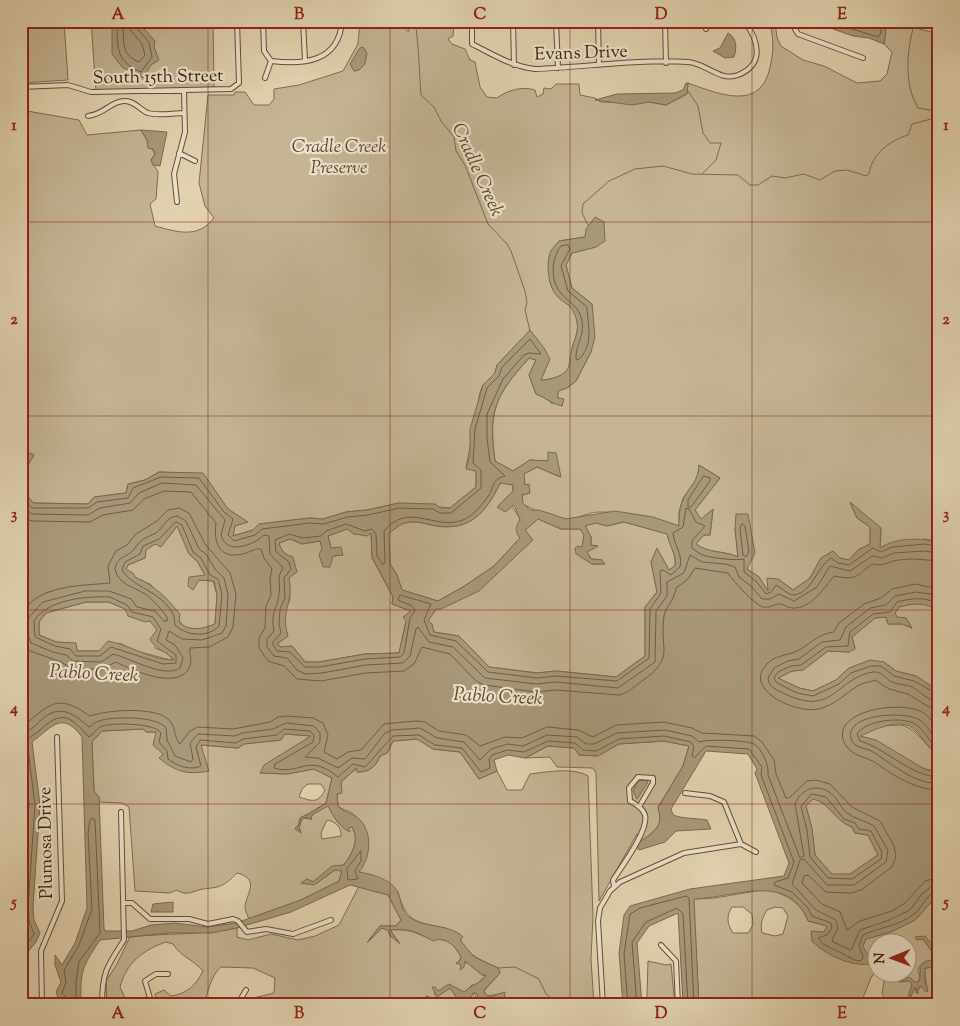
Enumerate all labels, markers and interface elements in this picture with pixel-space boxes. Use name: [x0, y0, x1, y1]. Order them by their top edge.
text: A: [112, 4, 125, 27]
text: B: [294, 4, 304, 27]
text: C: [474, 4, 487, 27]
text: D: [655, 4, 668, 27]
text: E: [837, 4, 847, 27]
street label: Evans Drive: [534, 39, 628, 69]
street label: South 15th Street: [92, 64, 224, 92]
text: 1: [11, 115, 17, 138]
text: 1: [943, 115, 949, 138]
water label: Cradle Creek: [444, 119, 510, 221]
park label: Cradle Creek Preserve: [292, 135, 386, 182]
text: 2: [10, 309, 18, 332]
text: 2: [942, 309, 950, 332]
text: 3: [11, 504, 18, 527]
text: 3: [943, 504, 950, 527]
water label: Pablo Creek: [49, 659, 139, 690]
water label: Pablo Creek: [453, 682, 543, 713]
text: 4: [9, 698, 18, 721]
text: 4: [941, 698, 950, 721]
street label: Plumosa Drive: [33, 787, 61, 899]
text: 5: [9, 892, 17, 915]
text: 5: [941, 892, 949, 915]
north arrow: [868, 934, 918, 984]
text: N: [871, 952, 891, 964]
text: A: [112, 1003, 125, 1026]
text: B: [294, 1003, 304, 1026]
text: C: [474, 1003, 487, 1026]
text: D: [655, 1003, 668, 1026]
text: E: [837, 1003, 847, 1026]

